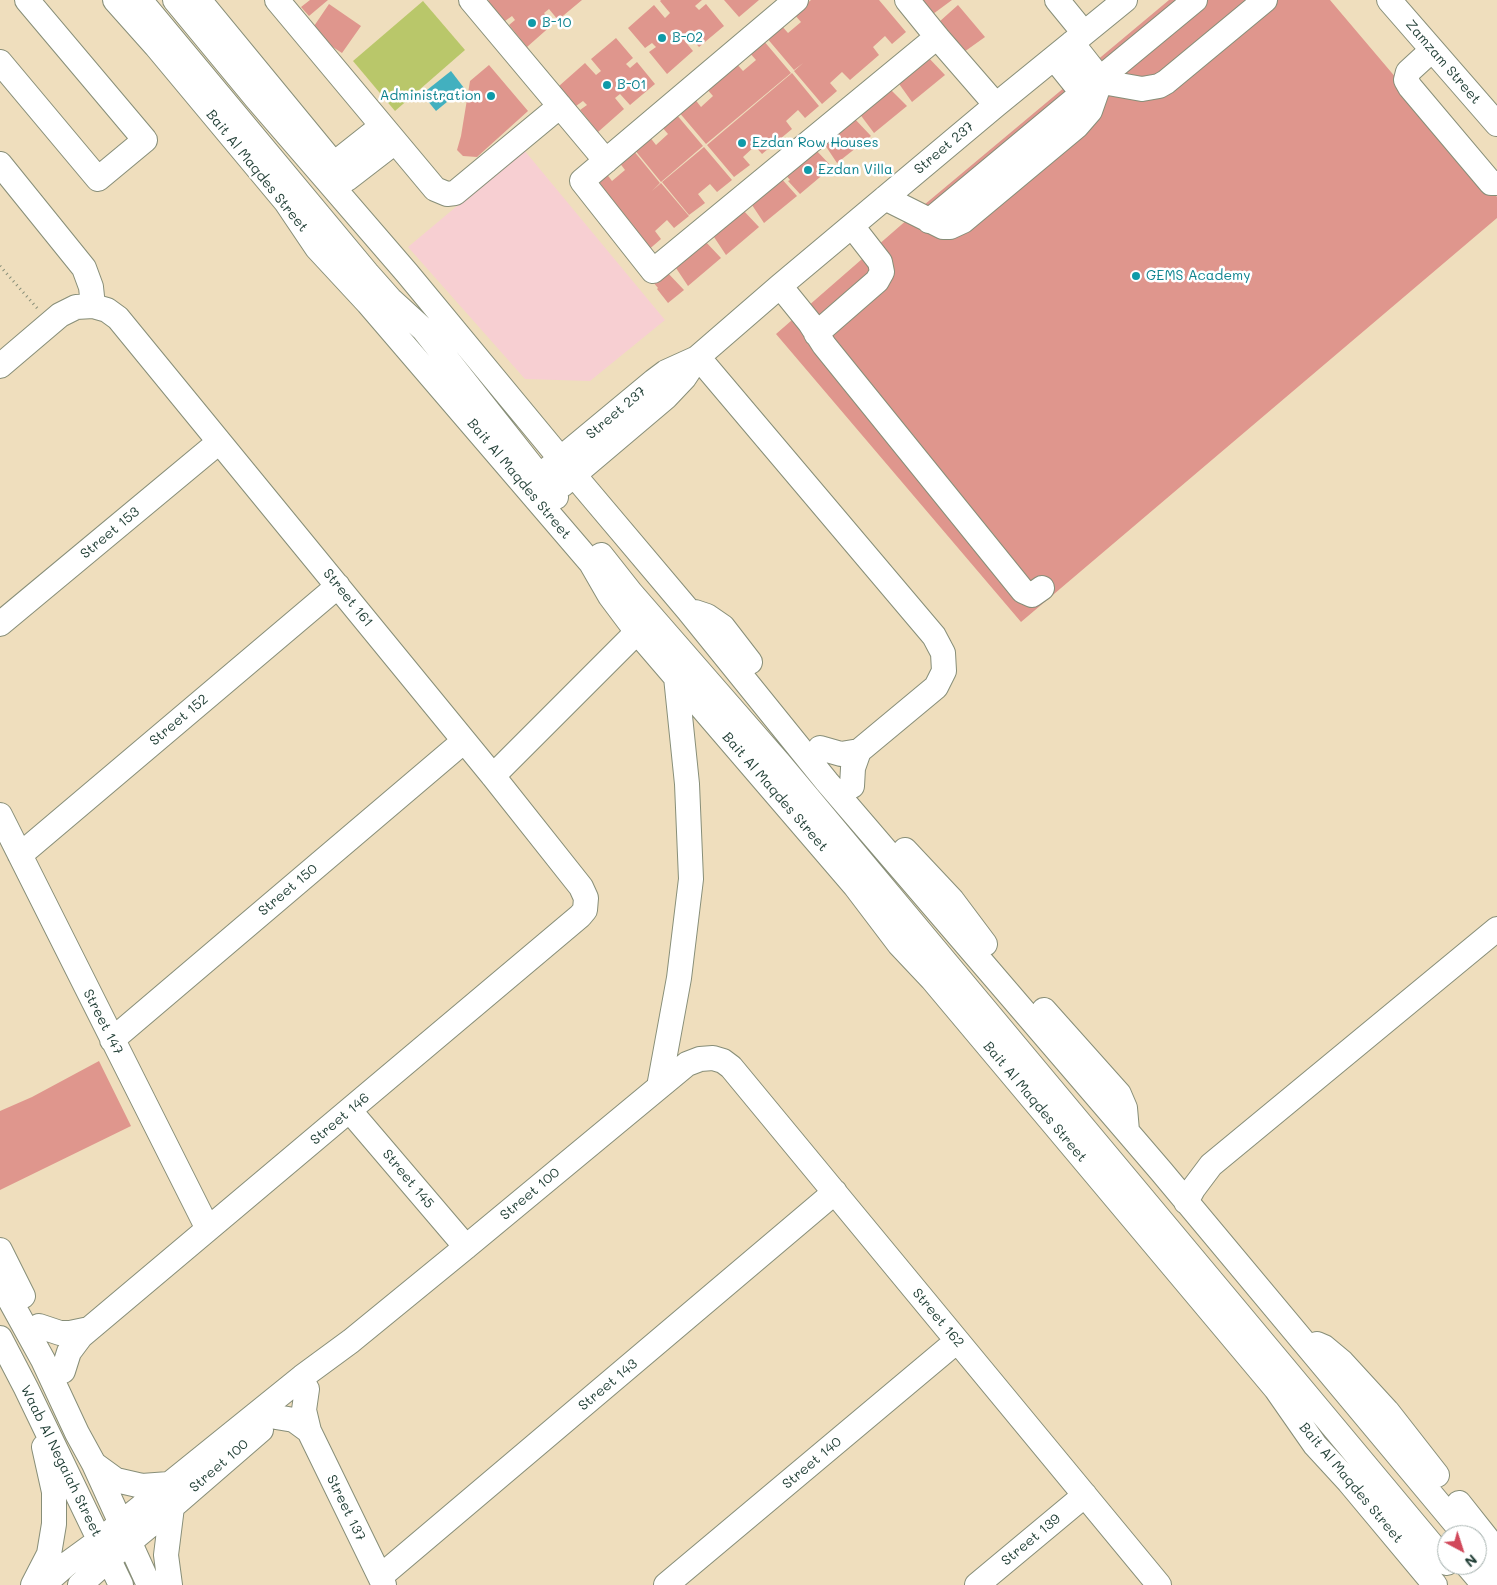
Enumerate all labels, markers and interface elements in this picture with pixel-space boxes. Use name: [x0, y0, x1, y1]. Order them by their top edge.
place label: B-10: [542, 15, 571, 31]
street label: Zamzam Street: [1402, 16, 1484, 108]
marker: B-10: [526, 17, 538, 29]
place label: B-02: [672, 30, 703, 46]
marker: B-02: [656, 32, 668, 44]
place label: B-01: [617, 77, 646, 93]
marker: B-01: [601, 79, 613, 91]
place label: Administration: [380, 88, 481, 104]
marker: Administration: [485, 90, 497, 102]
street label: Bait Al Maqdes Street: [203, 107, 311, 235]
street label: Street 237: [911, 118, 977, 178]
place label: Ezdan Row Houses: [752, 135, 878, 151]
marker: Ezdan Row Houses: [736, 137, 748, 149]
place label: Ezdan Villa: [818, 162, 893, 178]
marker: Ezdan Villa: [802, 164, 814, 176]
place label: GEMS Academy: [1146, 268, 1251, 284]
marker: GEMS Academy: [1130, 270, 1142, 282]
street label: Street 237: [583, 383, 649, 443]
street label: Bait Al Maqdes Street: [464, 415, 574, 543]
street label: Street 153: [77, 504, 143, 562]
street label: Street 161: [319, 566, 377, 630]
street label: Street 152: [146, 691, 212, 749]
street label: Bait Al Maqdes Street: [719, 729, 831, 855]
street label: Street 150: [255, 860, 321, 920]
street label: Street 147: [79, 986, 127, 1058]
street label: Bait Al Maqdes Street: [980, 1038, 1090, 1166]
street label: Street 146: [307, 1089, 373, 1149]
street label: Street 145: [379, 1146, 437, 1212]
street label: Street 100: [497, 1164, 563, 1224]
street label: Street 162: [909, 1285, 967, 1351]
street label: Street 143: [575, 1356, 641, 1414]
street label: Waab Al Negaiah Street: [17, 1382, 105, 1540]
street label: Bait Al Maqdes Street: [1296, 1419, 1406, 1547]
street label: Street 140: [779, 1433, 845, 1493]
street label: Street 100: [186, 1436, 252, 1496]
street label: Street 137: [323, 1472, 369, 1544]
street label: Street 139: [998, 1510, 1064, 1570]
north arrow: [1437, 1525, 1487, 1575]
text: N: [1461, 1550, 1482, 1572]

